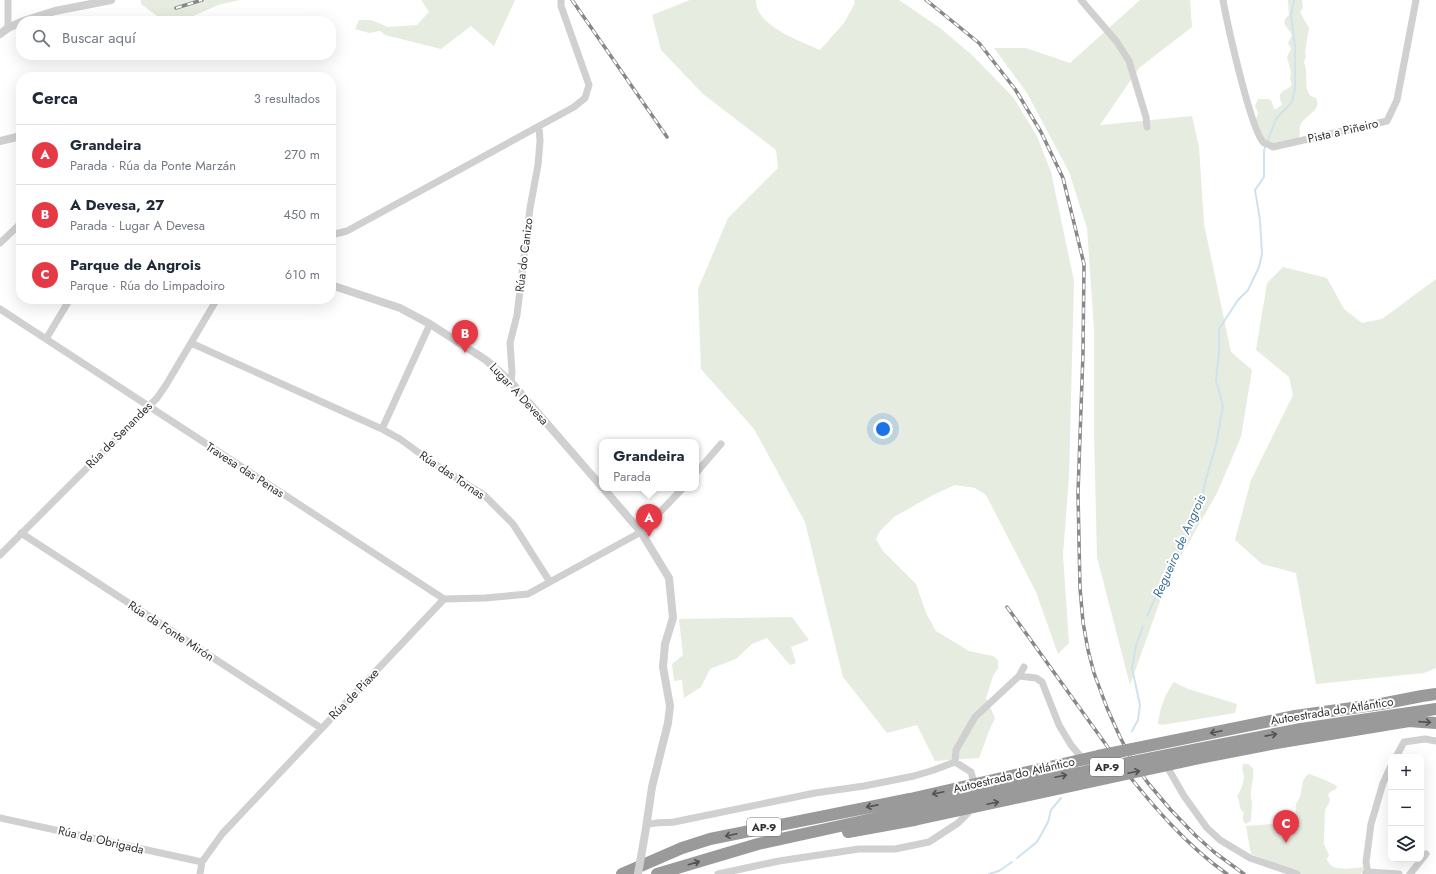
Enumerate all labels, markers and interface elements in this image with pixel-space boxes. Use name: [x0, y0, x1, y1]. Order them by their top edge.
search box: [16, 16, 336, 60]
icon: search: [30, 27, 52, 49]
text: Buscar aquí: [62, 27, 136, 49]
text: Cerca: [32, 86, 78, 110]
text: 3 resultados: [254, 89, 320, 108]
street label: Pista a Piñeiro: [1306, 114, 1381, 148]
text: Grandeira: [70, 134, 141, 156]
text: A: [40, 145, 50, 164]
text: 270 m: [284, 145, 320, 164]
text: Parada · Rúa da Ponte Marzán: [70, 156, 236, 175]
text: A Devesa, 27: [70, 194, 164, 216]
text: B: [41, 205, 49, 224]
text: 450 m: [283, 205, 320, 224]
text: Parada · Lugar A Devesa: [70, 216, 205, 235]
street label: Rúa do Canizo: [511, 216, 538, 293]
text: Parque de Angrois: [70, 254, 201, 276]
text: C: [40, 265, 50, 284]
text: 610 m: [285, 265, 320, 284]
text: Parque · Rúa do Limpadoiro: [70, 276, 225, 295]
pin: B: [452, 320, 478, 353]
street label: Lugar A Devesa: [485, 359, 553, 429]
street label: Rúa de Senandes: [82, 397, 157, 472]
your location: [873, 419, 893, 439]
street label: Travesa das Penas: [202, 438, 288, 502]
popup: [599, 439, 699, 491]
text: Grandeira: [613, 445, 685, 467]
street label: Rúa das Tornas: [416, 446, 488, 504]
text: Parada: [613, 467, 651, 486]
water label: Regueiro de Angrois: [1148, 491, 1211, 601]
pin: A: [636, 504, 662, 537]
street label: Rúa da Fonte Mirón: [124, 596, 218, 666]
street label: Rúa de Piaxe: [325, 664, 383, 724]
street label: Autoestrada do Atlántico: [1269, 692, 1395, 730]
one-way arrow: [1418, 718, 1431, 725]
one-way arrow: [1210, 729, 1223, 737]
one-way arrow: [1264, 730, 1277, 738]
street label: Autoestrada do Atlántico: [951, 752, 1077, 798]
map controls: [1388, 754, 1424, 862]
button: +: [1388, 754, 1424, 790]
road number: AP-9: [1090, 758, 1124, 776]
one-way arrow: [1127, 767, 1140, 775]
one-way arrow: [1054, 772, 1067, 780]
one-way arrow: [932, 789, 945, 797]
button: −: [1388, 790, 1424, 826]
one-way arrow: [987, 798, 1000, 806]
one-way arrow: [866, 803, 879, 811]
pin: C: [1273, 810, 1299, 843]
road number: AP-9: [747, 818, 781, 836]
street label: Rúa da Obrigada: [56, 821, 146, 859]
button: layers: [1388, 826, 1424, 862]
one-way arrow: [724, 831, 737, 839]
one-way arrow: [688, 858, 701, 866]

